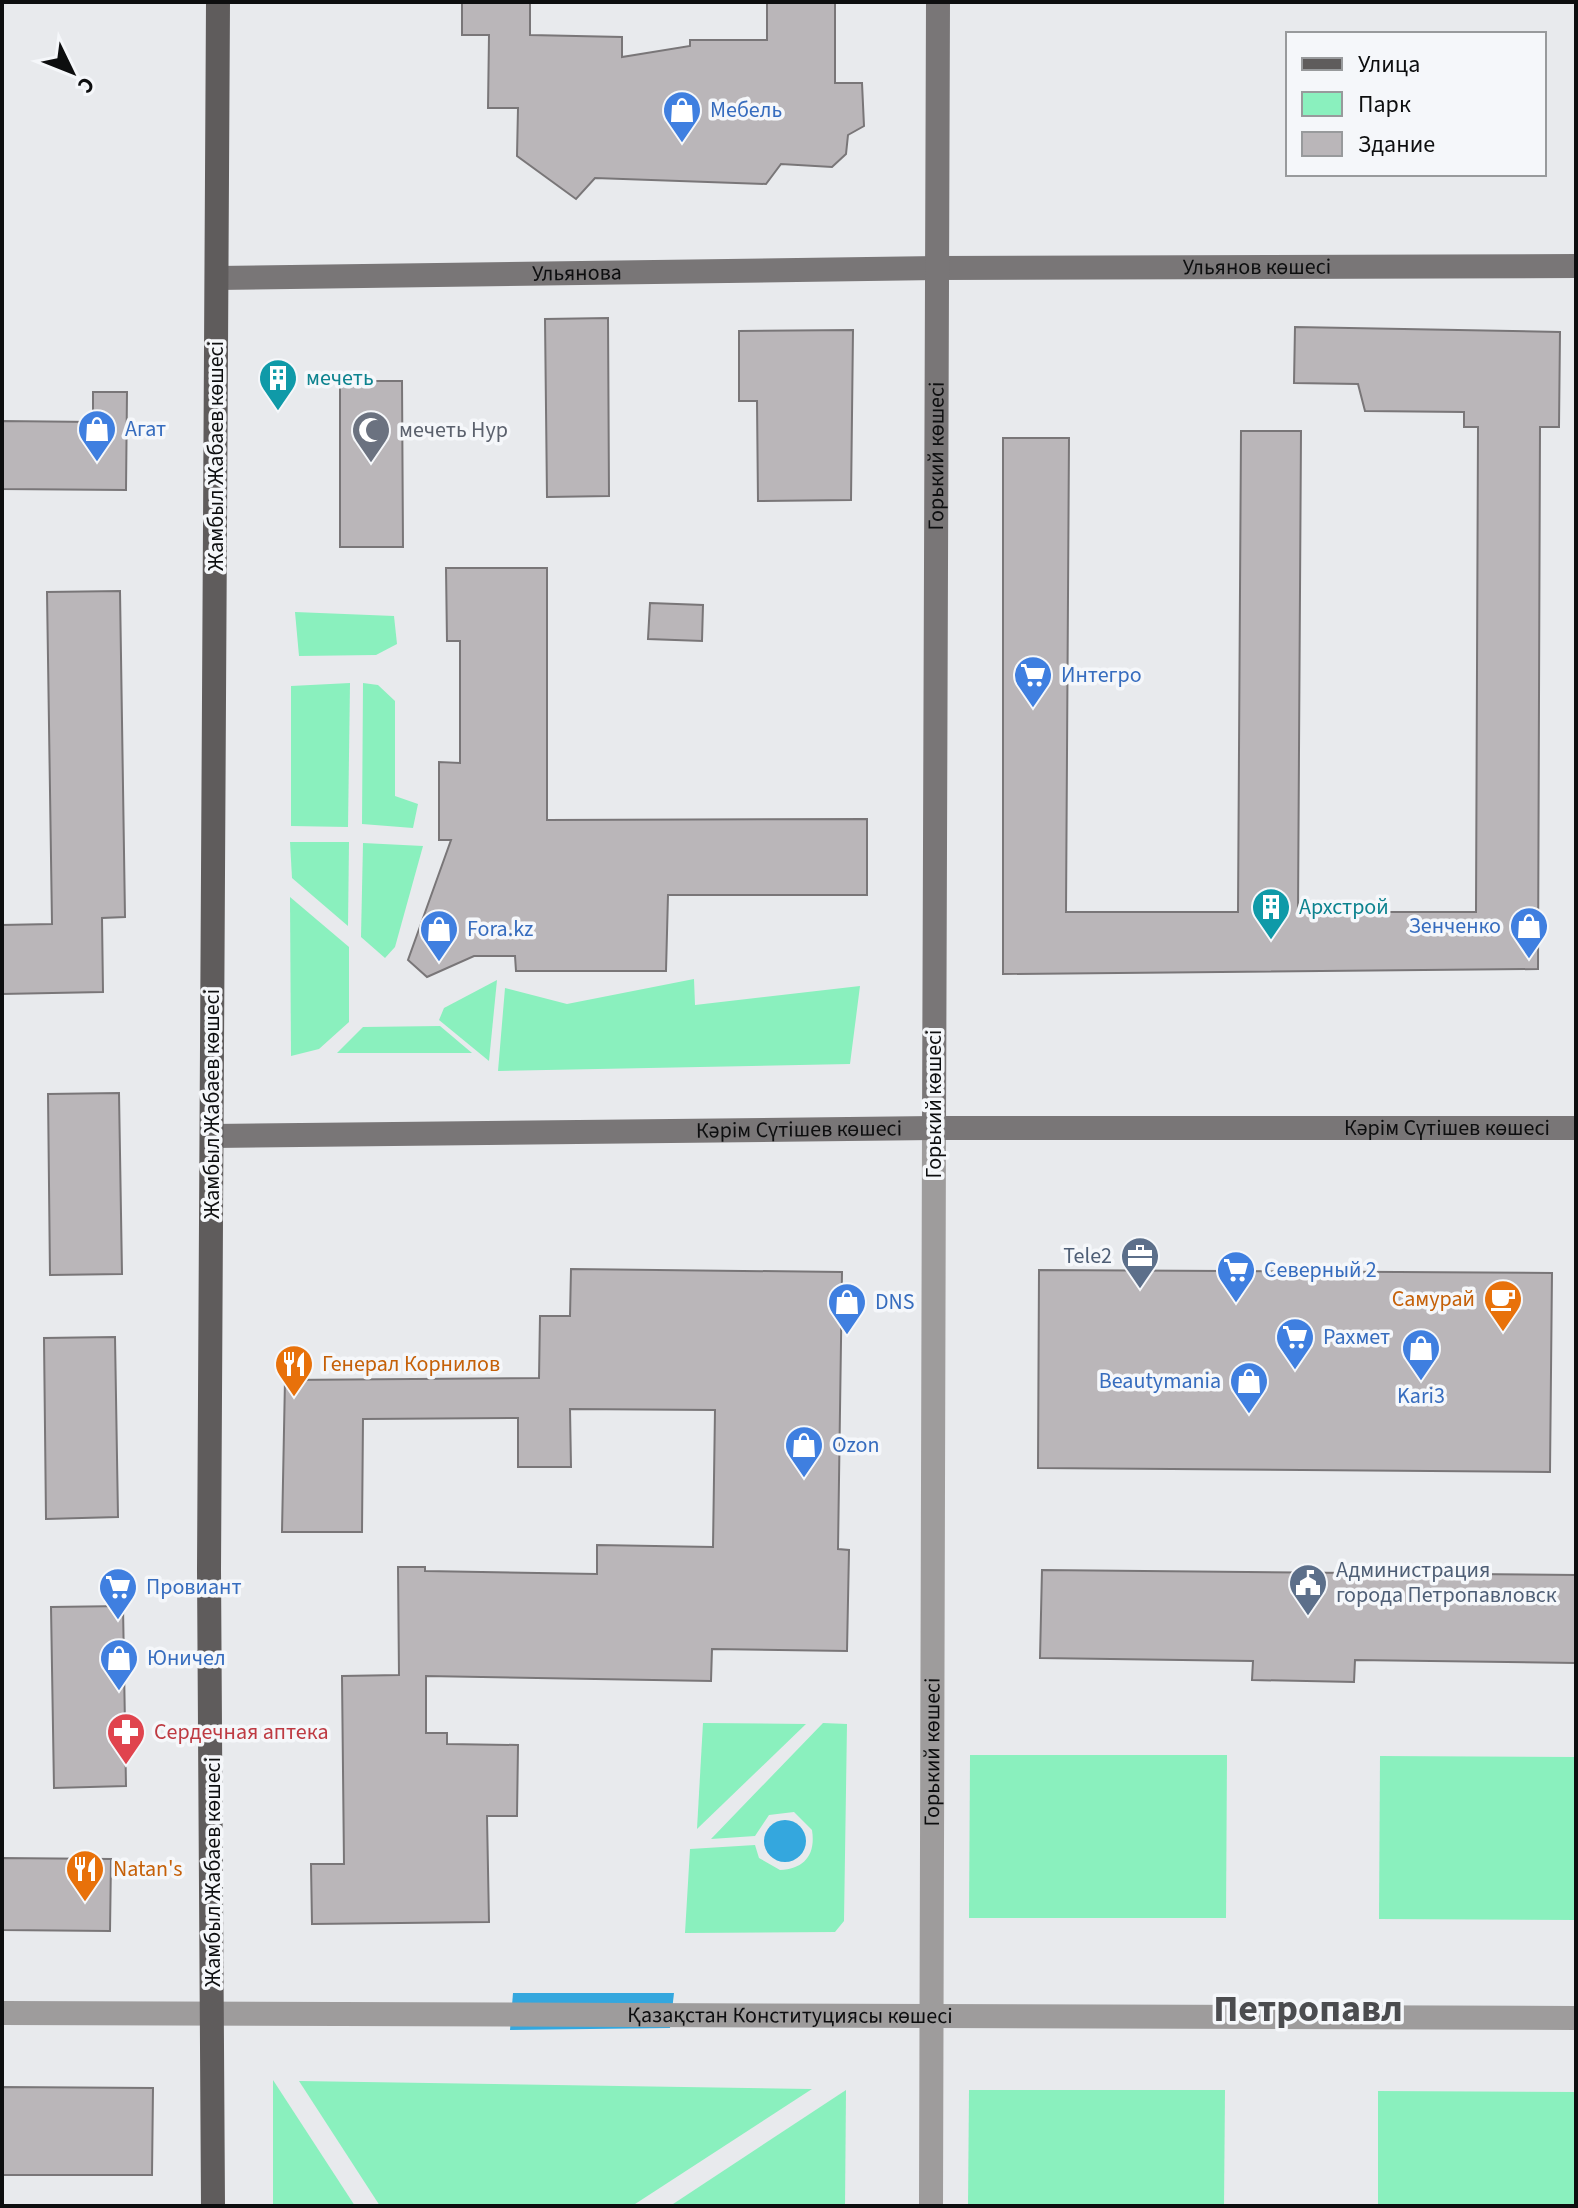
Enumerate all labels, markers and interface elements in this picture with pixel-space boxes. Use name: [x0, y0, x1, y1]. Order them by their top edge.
north arrow: [32, 32, 112, 112]
legend: [1286, 32, 1546, 176]
text: Улица: [1358, 47, 1420, 82]
text: С: [70, 69, 102, 101]
text: Парк: [1358, 87, 1411, 122]
shop icon: Мебель: [661, 89, 703, 144]
place label: Мебель: [710, 94, 782, 126]
text: Здание: [1358, 127, 1435, 162]
street label: Ульянов көшесі: [1183, 251, 1331, 283]
street label: Ульянова: [532, 256, 622, 290]
street label: Жамбыл Жабаев көшесі: [200, 341, 232, 571]
building icon: мечеть: [257, 357, 299, 412]
place label: мечеть: [306, 362, 374, 394]
street label: Горький көшесі: [920, 381, 953, 531]
shop icon: Агат: [76, 408, 118, 463]
mosque icon: мечеть Нур: [350, 409, 392, 464]
place label: Агат: [125, 413, 166, 445]
place label: мечеть Нур: [399, 414, 508, 446]
supermarket icon: Интегро: [1012, 654, 1054, 709]
place label: Интегро: [1061, 659, 1142, 691]
building icon: Архстрой: [1250, 886, 1292, 941]
place label: Архстрой: [1299, 891, 1389, 923]
shop icon: Зенченко: [1508, 905, 1550, 960]
shop icon: Fora.kz: [418, 908, 460, 963]
place label: Зенченко: [1409, 910, 1501, 942]
place label: Fora.kz: [467, 913, 533, 945]
street label: Жамбыл Жабаев көшесі: [196, 989, 228, 1219]
street label: Горький көшесі: [918, 1030, 950, 1179]
street label: Кәрім Сүтішев көшесі: [696, 1112, 902, 1147]
street label: Кәрім Сүтішев көшесі: [1344, 1112, 1550, 1144]
office icon: Tele2: [1119, 1235, 1161, 1290]
place label: Tele2: [1063, 1240, 1112, 1272]
supermarket icon: Северный 2: [1215, 1249, 1257, 1304]
place label: Северный 2: [1264, 1254, 1377, 1286]
cafe icon: Самурай: [1482, 1278, 1524, 1333]
shop icon: DNS: [826, 1281, 868, 1336]
place label: Самурай: [1392, 1283, 1475, 1315]
place label: DNS: [875, 1286, 915, 1318]
supermarket icon: Рахмет: [1274, 1316, 1316, 1371]
place label: Рахмет: [1323, 1321, 1390, 1353]
shop icon: Kari3: [1400, 1327, 1442, 1382]
restaurant icon: Генерал Корнилов: [273, 1343, 315, 1398]
place label: Генерал Корнилов: [322, 1348, 500, 1380]
shop icon: Beautymania: [1228, 1360, 1270, 1415]
place label: Beautymania: [1099, 1365, 1221, 1397]
place label: Kari3: [1397, 1380, 1445, 1412]
shop icon: Ozon: [783, 1424, 825, 1479]
place label: Ozon: [832, 1429, 880, 1461]
place label: Администрация города Петропавловск: [1336, 1554, 1557, 1611]
public building icon: Администрация города Петропавловск: [1287, 1562, 1329, 1617]
supermarket icon: Провиант: [97, 1566, 139, 1621]
place label: Провиант: [146, 1571, 242, 1603]
shop icon: Юничел: [98, 1637, 140, 1692]
place label: Юничел: [147, 1642, 226, 1674]
street label: Горький көшесі: [916, 1677, 948, 1827]
pharmacy icon: Сердечная аптека: [105, 1711, 147, 1766]
place label: Сердечная аптека: [154, 1716, 329, 1748]
street label: Жамбыл Жабаев көшесі: [197, 1757, 229, 1987]
restaurant icon: Natan's: [64, 1848, 106, 1903]
place label: Natan's: [113, 1853, 182, 1885]
district label: Петропавл: [1213, 1982, 1403, 2036]
street label: Қазақстан Конституциясы көшесі: [627, 1999, 953, 2032]

